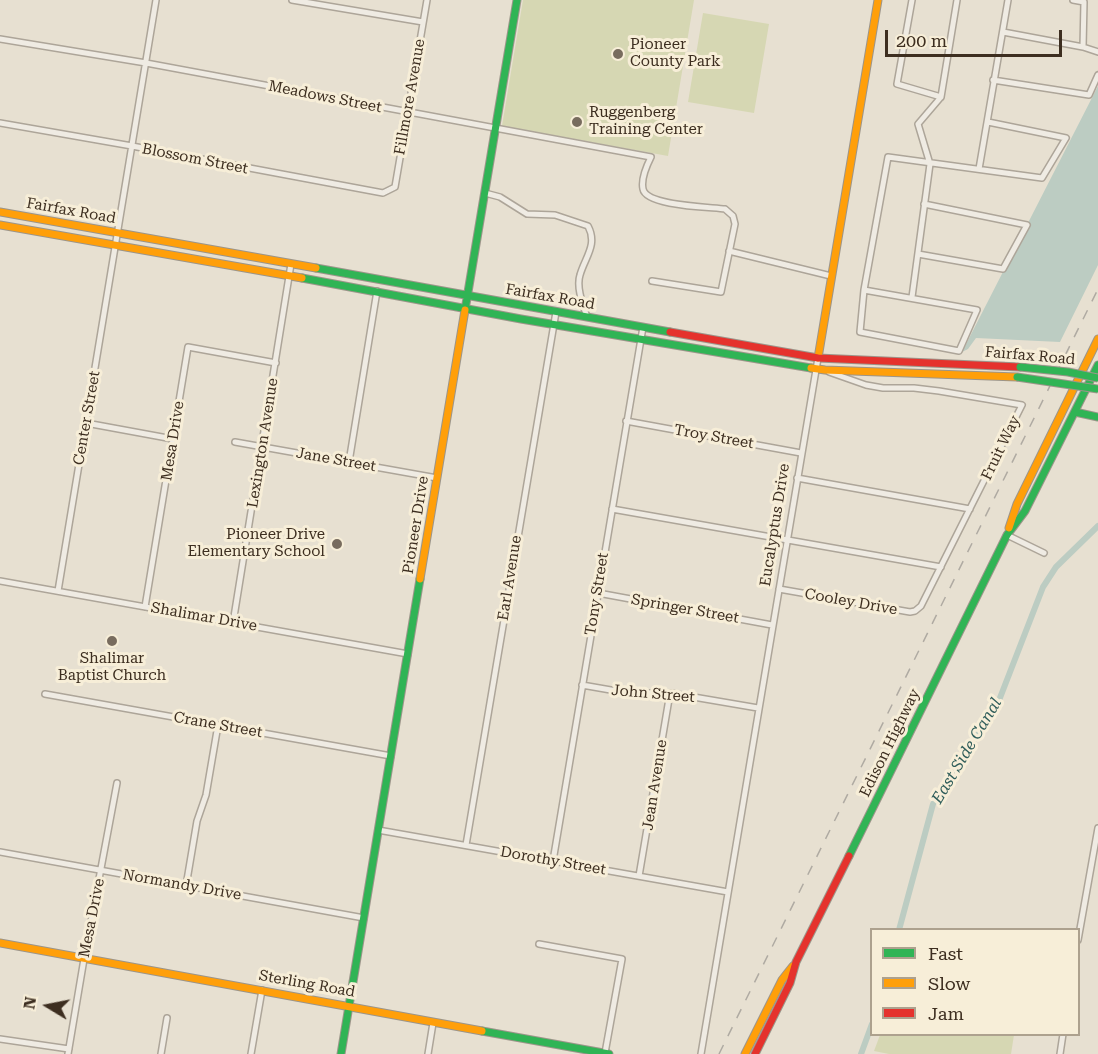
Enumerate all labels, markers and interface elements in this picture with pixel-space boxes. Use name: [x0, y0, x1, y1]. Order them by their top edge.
scale bar: [888, 18, 1065, 56]
text: 200 m: [896, 30, 947, 51]
place label: Pioneer County Park: [630, 36, 721, 71]
street label: Fillmore Avenue: [391, 37, 429, 157]
marker: Pioneer County Park: [611, 47, 625, 61]
street label: Meadows Street: [267, 77, 383, 117]
place label: Ruggenberg Training Center: [589, 104, 703, 139]
marker: Ruggenberg Training Center: [570, 115, 584, 129]
street label: Blossom Street: [140, 140, 250, 178]
street label: Fairfax Road: [25, 194, 117, 228]
street label: Fairfax Road: [504, 280, 596, 314]
street label: Fairfax Road: [984, 343, 1076, 369]
street label: Center Street: [70, 369, 104, 467]
street label: Lexington Avenue: [244, 377, 282, 509]
street label: Mesa Drive: [158, 400, 188, 482]
street label: Fruit Way: [978, 413, 1024, 483]
street label: Troy Street: [673, 421, 755, 453]
street label: Jane Street: [295, 444, 377, 476]
street label: Eucalyptus Drive: [756, 462, 794, 588]
street label: Pioneer Drive: [399, 475, 433, 575]
place label: Pioneer Drive Elementary School: [187, 526, 325, 561]
street label: Earl Avenue: [494, 534, 526, 622]
marker: Pioneer Drive Elementary School: [330, 537, 344, 551]
street label: Tony Street: [582, 551, 612, 637]
street label: Cooley Drive: [803, 585, 899, 619]
street label: Springer Street: [630, 591, 740, 627]
street label: Shalimar Drive: [149, 599, 259, 635]
marker: Shalimar Baptist Church: [105, 634, 119, 648]
place label: Shalimar Baptist Church: [58, 650, 166, 685]
street label: John Street: [611, 681, 695, 707]
street label: Edison Highway: [856, 686, 924, 800]
water label: East Side Canal: [928, 695, 1006, 807]
street label: Crane Street: [172, 708, 264, 742]
street label: Jean Avenue: [639, 738, 671, 832]
street label: Dorothy Street: [499, 843, 607, 879]
street label: Normandy Drive: [121, 866, 243, 904]
street label: Mesa Drive: [75, 877, 109, 959]
legend: [870, 928, 1080, 1036]
text: Fast: [928, 943, 963, 964]
street label: Sterling Road: [257, 967, 357, 1001]
text: Slow: [928, 973, 970, 994]
north arrow: [18, 976, 78, 1036]
text: N: [19, 995, 40, 1011]
text: Jam: [928, 1003, 964, 1024]

